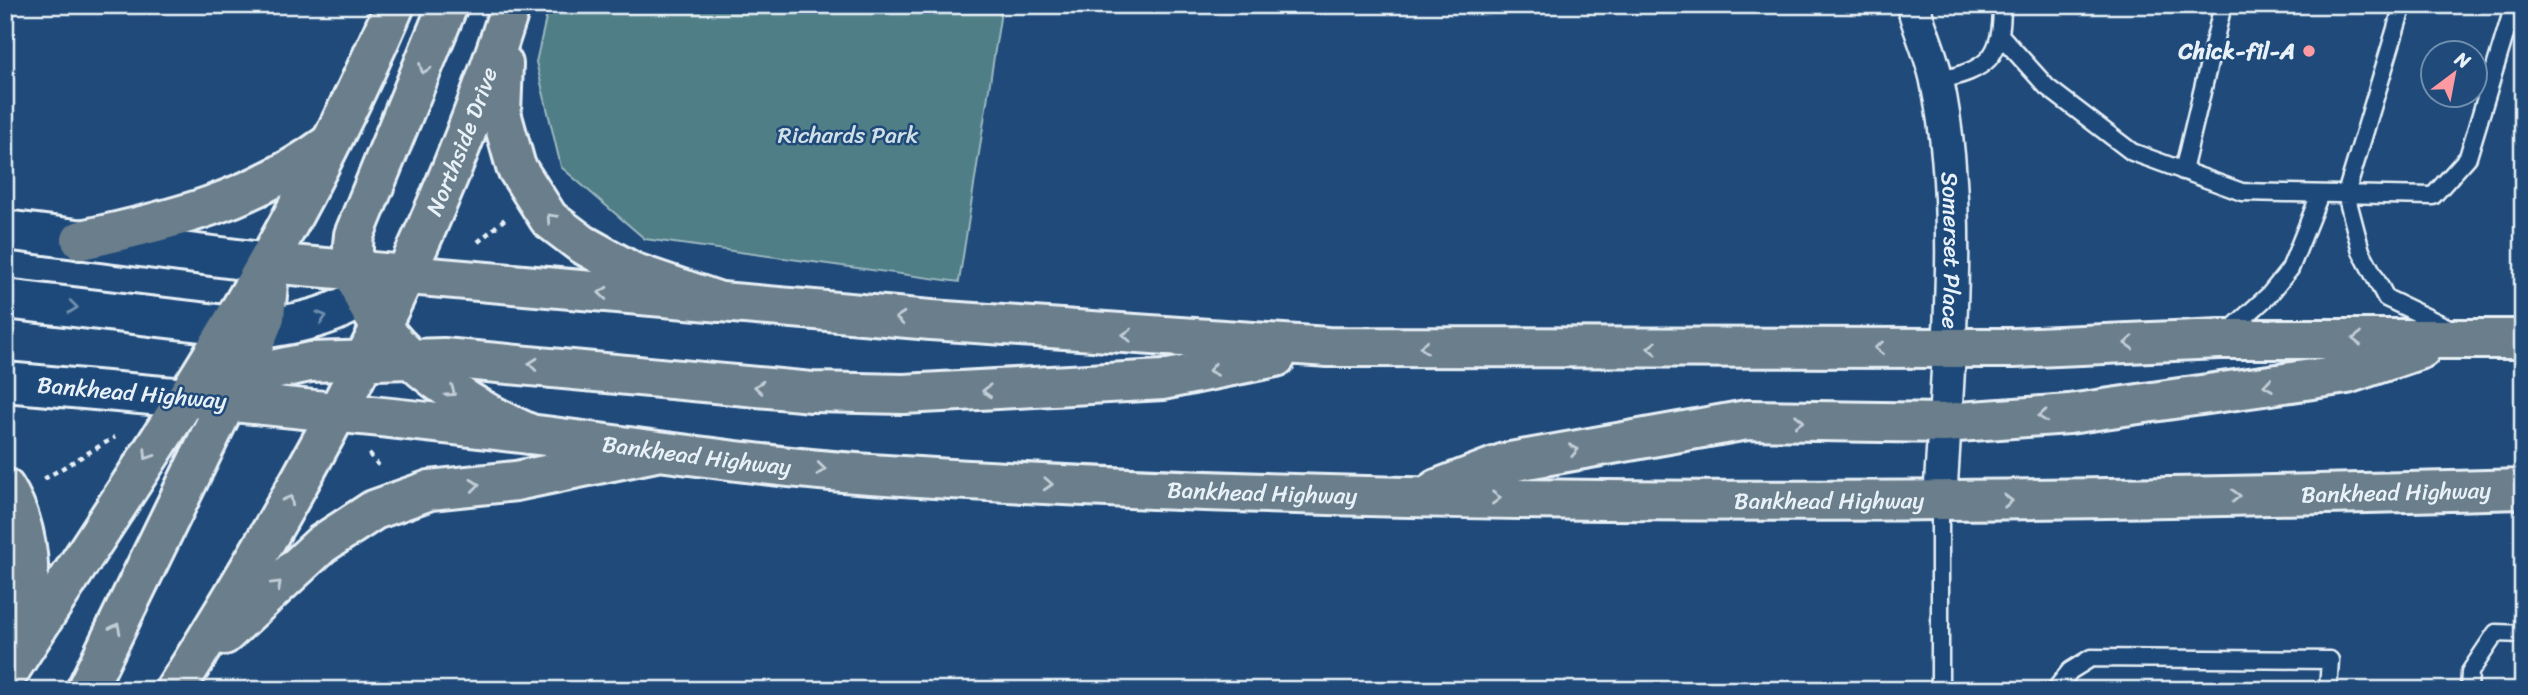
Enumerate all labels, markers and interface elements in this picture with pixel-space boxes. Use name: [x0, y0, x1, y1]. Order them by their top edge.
place label: Chick-fil-A: [2178, 31, 2295, 72]
north arrow: [2420, 38, 2490, 108]
text: N: [2448, 42, 2478, 78]
marker: Chick-fil-A: [2301, 43, 2317, 59]
street label: Northside Drive: [414, 61, 509, 223]
one-way arrow: [418, 62, 432, 74]
park label: Richards Park: [778, 115, 919, 156]
street label: Somerset Place: [1929, 170, 1973, 330]
one-way arrow: [547, 213, 559, 226]
one-way arrow: [597, 286, 608, 301]
one-way arrow: [68, 299, 79, 314]
one-way arrow: [316, 311, 328, 325]
one-way arrow: [894, 311, 905, 326]
one-way arrow: [1121, 327, 1132, 342]
one-way arrow: [2351, 331, 2361, 347]
one-way arrow: [2123, 335, 2134, 350]
one-way arrow: [1418, 339, 1429, 355]
one-way arrow: [1646, 340, 1656, 356]
one-way arrow: [1873, 340, 1884, 356]
one-way arrow: [527, 357, 538, 372]
one-way arrow: [1207, 361, 1219, 376]
street label: Bankhead Highway: [36, 364, 228, 422]
one-way arrow: [2262, 378, 2274, 393]
one-way arrow: [754, 379, 765, 394]
one-way arrow: [443, 384, 456, 396]
one-way arrow: [981, 384, 992, 399]
one-way arrow: [2037, 408, 2048, 423]
one-way arrow: [1793, 413, 1804, 428]
street label: Bankhead Highway: [600, 423, 793, 487]
one-way arrow: [1568, 443, 1580, 458]
one-way arrow: [143, 447, 156, 460]
one-way arrow: [816, 461, 827, 476]
street label: Bankhead Highway: [1166, 469, 1358, 516]
street label: Bankhead Highway: [2301, 469, 2492, 515]
one-way arrow: [1043, 477, 1054, 492]
one-way arrow: [470, 478, 481, 493]
street label: Bankhead Highway: [1734, 480, 1924, 521]
one-way arrow: [2231, 489, 2242, 504]
one-way arrow: [1491, 490, 1502, 506]
one-way arrow: [2003, 493, 2014, 508]
one-way arrow: [280, 495, 294, 507]
one-way arrow: [269, 580, 282, 593]
one-way arrow: [108, 623, 122, 635]

